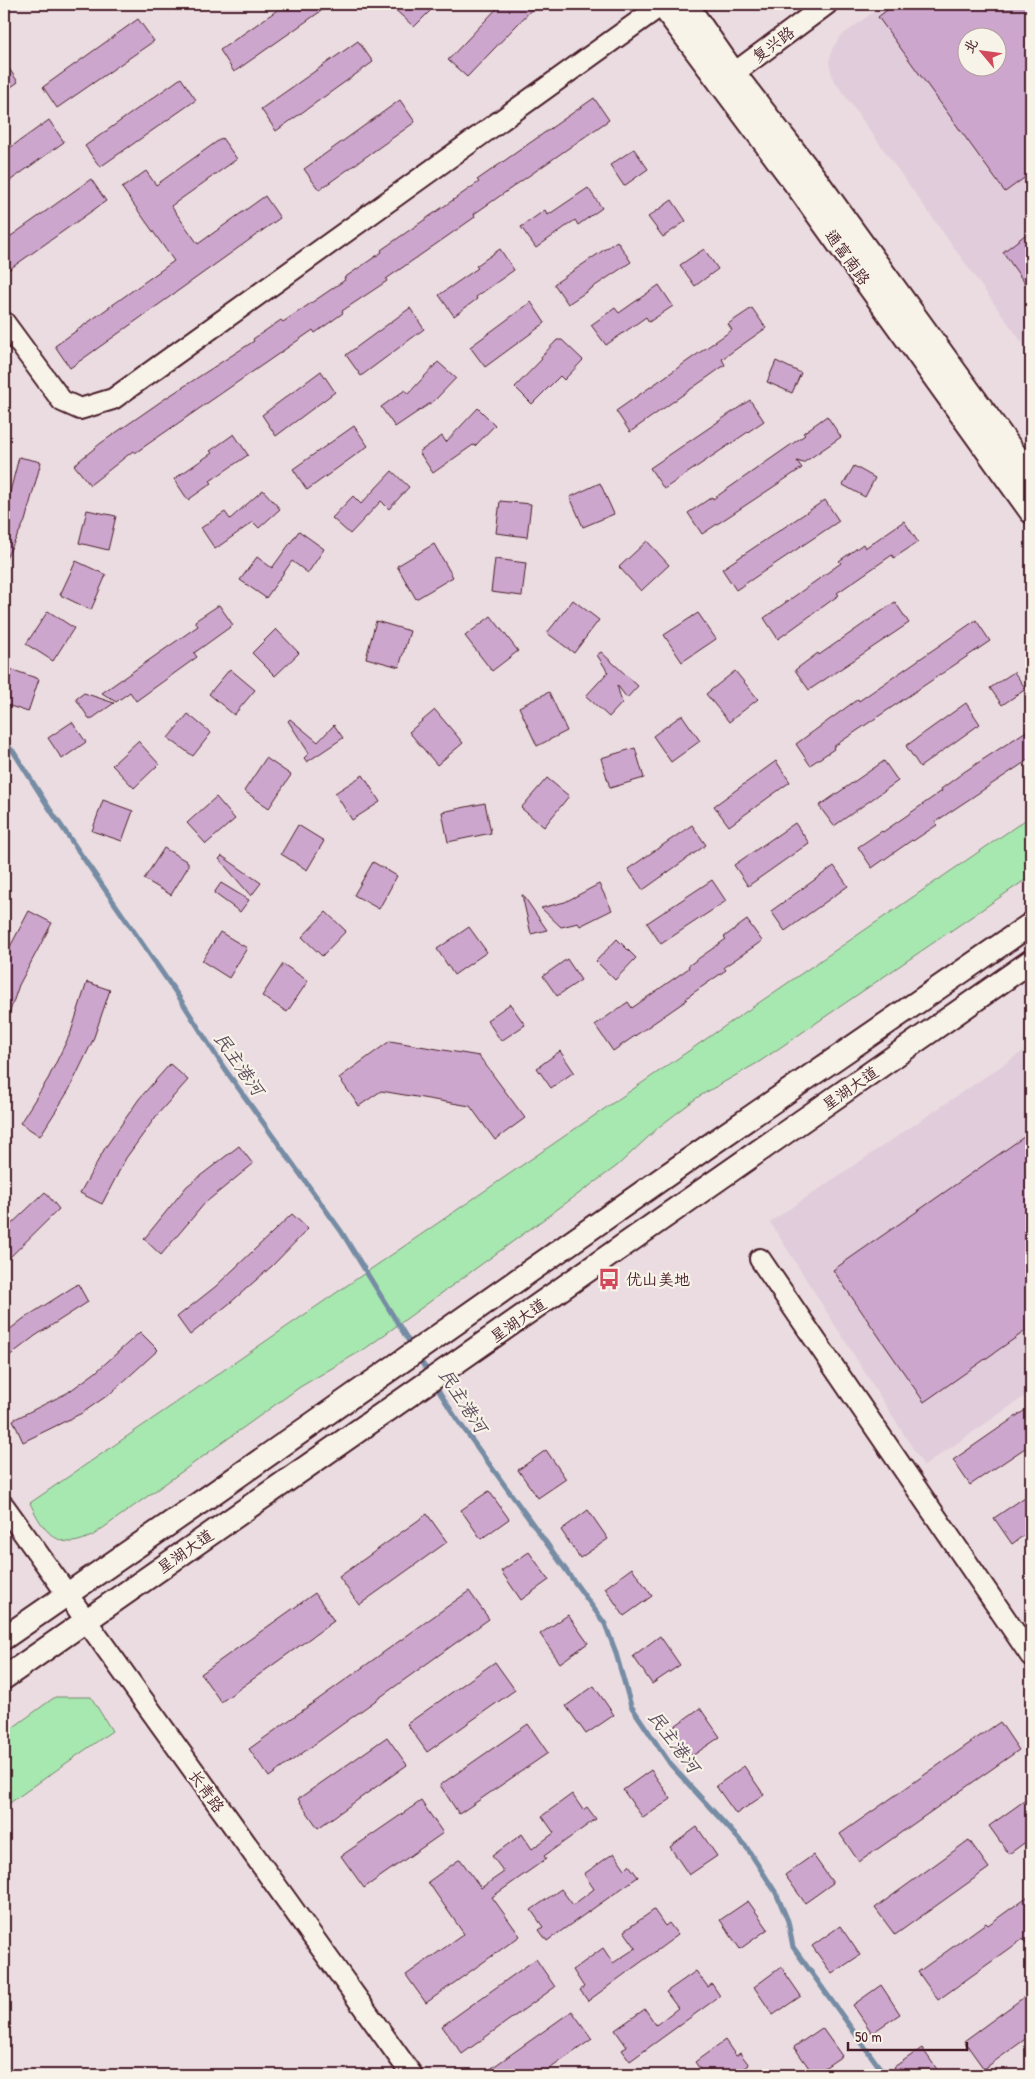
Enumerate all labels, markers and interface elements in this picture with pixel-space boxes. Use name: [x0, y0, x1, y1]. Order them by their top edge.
street label: 复兴路: [747, 21, 799, 67]
north arrow: [958, 28, 1008, 78]
text: 北: [958, 35, 982, 56]
street label: 通富南路: [820, 225, 876, 289]
water label: 民主港河: [209, 1027, 272, 1103]
street label: 星湖大道: [817, 1061, 883, 1115]
bus stop icon: 优山美地: [596, 1266, 622, 1292]
place label: 优山美地: [626, 1268, 690, 1290]
street label: 星湖大道: [485, 1293, 551, 1347]
water label: 民主港河: [433, 1364, 495, 1440]
street label: 星湖大道: [152, 1524, 218, 1578]
water label: 民主港河: [643, 1705, 708, 1780]
street label: 长青路: [184, 1765, 230, 1817]
scale bar: [848, 2019, 966, 2051]
text: 50 m: [855, 2026, 882, 2047]

